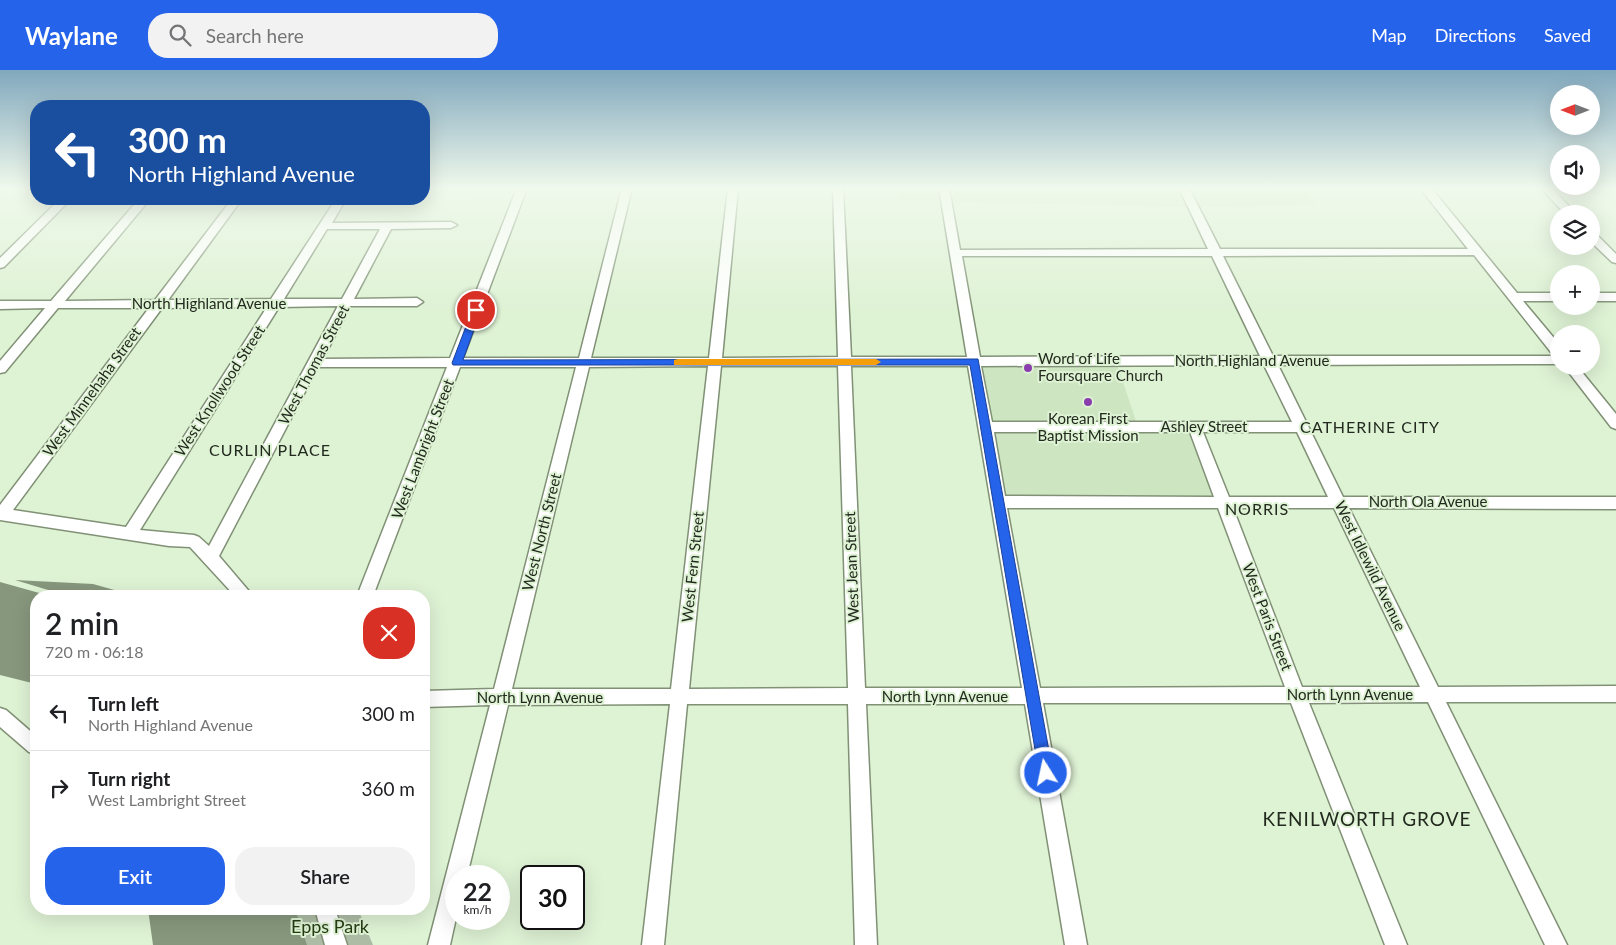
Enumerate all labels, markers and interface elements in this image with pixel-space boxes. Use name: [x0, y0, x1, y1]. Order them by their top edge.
search box: [148, 13, 498, 58]
text: Waylane: [25, 21, 118, 50]
icon: search: [166, 21, 194, 49]
text: Search here: [206, 24, 304, 47]
text: Map: [1371, 24, 1407, 46]
text: Directions: [1435, 24, 1516, 46]
text: Saved: [1544, 24, 1591, 46]
north arrow: [1550, 85, 1600, 135]
map controls: [1550, 85, 1600, 375]
text: 300 m: [128, 118, 227, 160]
icon: left: [45, 120, 110, 185]
button: sound: [1550, 145, 1600, 195]
text: North Highland Avenue: [128, 160, 355, 187]
button: layers: [1550, 205, 1600, 255]
button: +: [1550, 265, 1600, 315]
pin: [455, 289, 497, 331]
street label: North Highland Avenue: [132, 294, 286, 312]
icon: arrive: [462, 296, 490, 324]
street label: West Thomas Street: [274, 301, 353, 428]
street label: West Knollwood Street: [170, 321, 269, 459]
street label: West Minnehaha Street: [38, 323, 144, 460]
button: −: [1550, 325, 1600, 375]
place label: Word of Life Foursquare Church: [1038, 349, 1163, 384]
street label: North Highland Avenue: [1175, 351, 1329, 369]
marker: Word of Life Foursquare Church: [1022, 362, 1034, 374]
street label: West Lambright Street: [387, 376, 457, 521]
marker: Korean First Baptist Mission: [1082, 396, 1094, 408]
place label: Korean First Baptist Mission: [1037, 409, 1139, 444]
street label: Ashley Street: [1161, 417, 1248, 435]
district label: CATHERINE CITY: [1300, 417, 1440, 436]
district label: CURLIN PLACE: [209, 440, 331, 459]
street label: West North Street: [518, 470, 564, 592]
street label: North Ola Avenue: [1369, 492, 1487, 510]
street label: West Idlewild Avenue: [1332, 498, 1410, 634]
district label: NORRIS: [1225, 499, 1289, 518]
street label: West Fern Street: [677, 510, 707, 623]
street label: West Jean Street: [840, 511, 862, 623]
street label: West Paris Street: [1239, 560, 1297, 673]
text: 2 min: [45, 605, 119, 641]
button: close: [363, 607, 415, 659]
text: 720 m · 06:18: [45, 642, 144, 661]
street label: North Lynn Avenue: [1287, 685, 1413, 703]
street label: North Lynn Avenue: [882, 687, 1008, 705]
street label: North Lynn Avenue: [477, 688, 603, 706]
text: Turn left: [88, 692, 159, 715]
icon: left: [45, 699, 73, 727]
text: 300 m: [361, 702, 415, 725]
text: North Highland Avenue: [88, 715, 253, 734]
position arrow: [1019, 746, 1071, 798]
text: Turn right: [88, 767, 170, 790]
icon: right: [45, 774, 73, 802]
text: 360 m: [361, 777, 415, 800]
text: West Lambright Street: [88, 790, 246, 809]
district label: KENILWORTH GROVE: [1263, 807, 1471, 830]
button: Exit: [45, 847, 225, 905]
button: Share: [235, 847, 415, 905]
speed limit sign: 30: [520, 865, 585, 930]
text: 22: [463, 876, 492, 906]
text: km/h: [463, 902, 492, 917]
park label: Epps Park: [291, 915, 370, 937]

